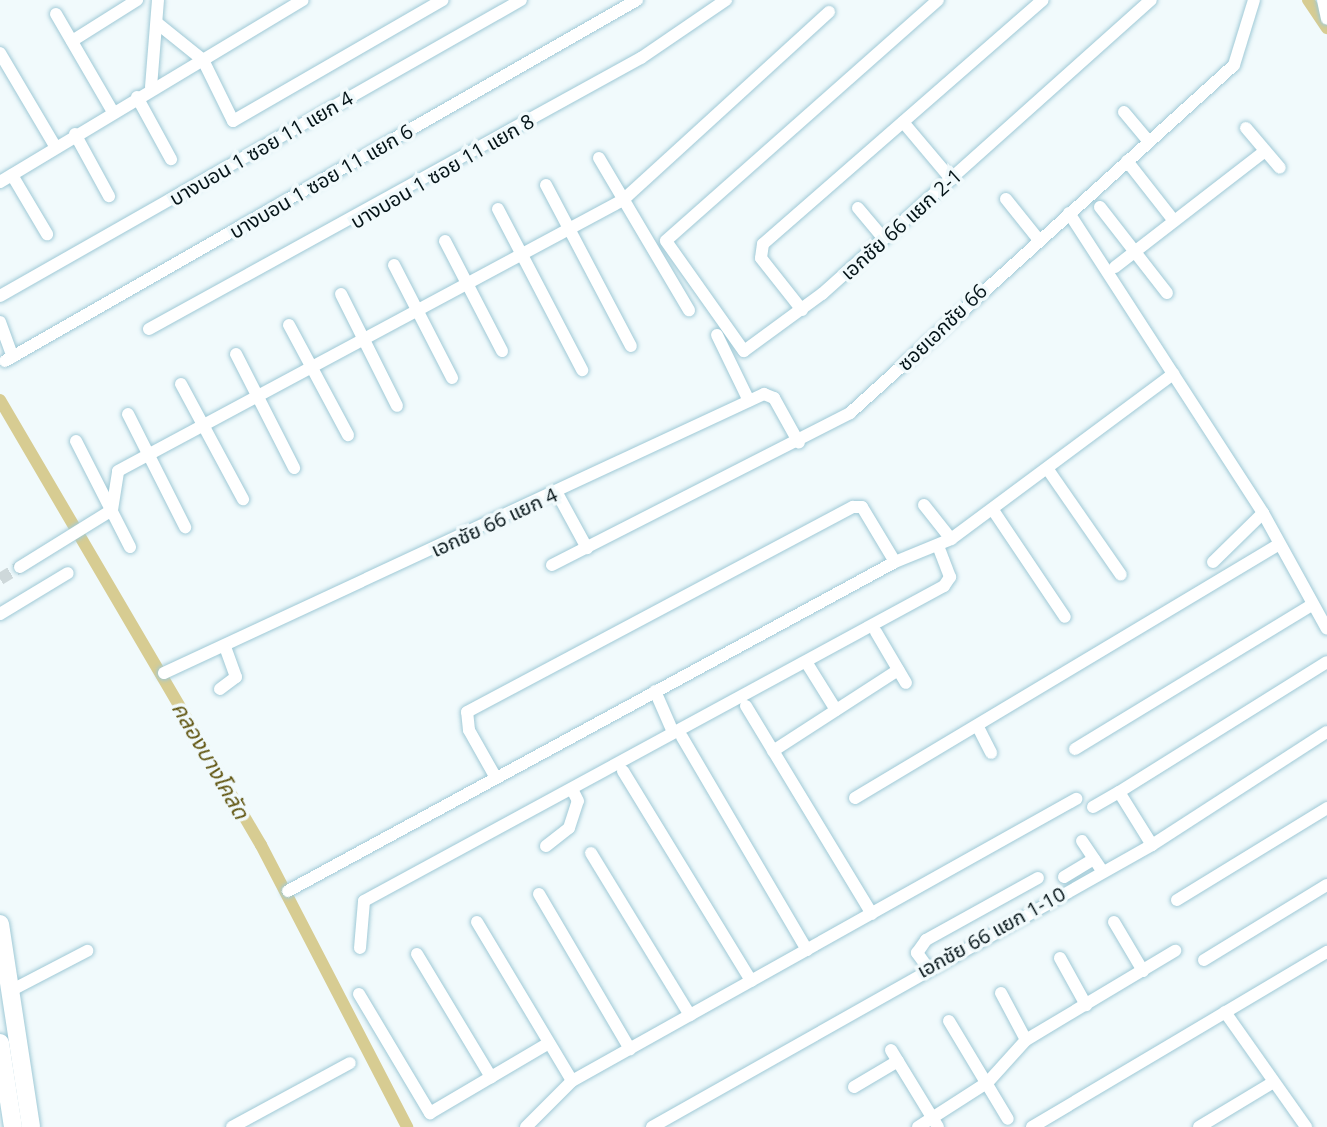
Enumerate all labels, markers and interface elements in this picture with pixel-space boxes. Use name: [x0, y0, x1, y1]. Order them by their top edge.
street label: บางบอน 1 ซอย 11 แยก 4: [165, 86, 357, 210]
street label: บางบอน 1 ซอย 11 แยก 8: [346, 109, 538, 233]
street label: บางบอน 1 ซอย 11 แยก 6: [225, 119, 417, 243]
street label: เอกชัย 66 แยก 2-1: [836, 163, 966, 285]
street label: ซอยเอกชัย 66: [892, 279, 992, 375]
street label: เอกชัย 66 แยก 4: [427, 482, 561, 562]
water label: คลองบางโคลัด: [167, 697, 255, 823]
street label: เอกชัย 66 แยก 1-10: [913, 881, 1069, 983]

